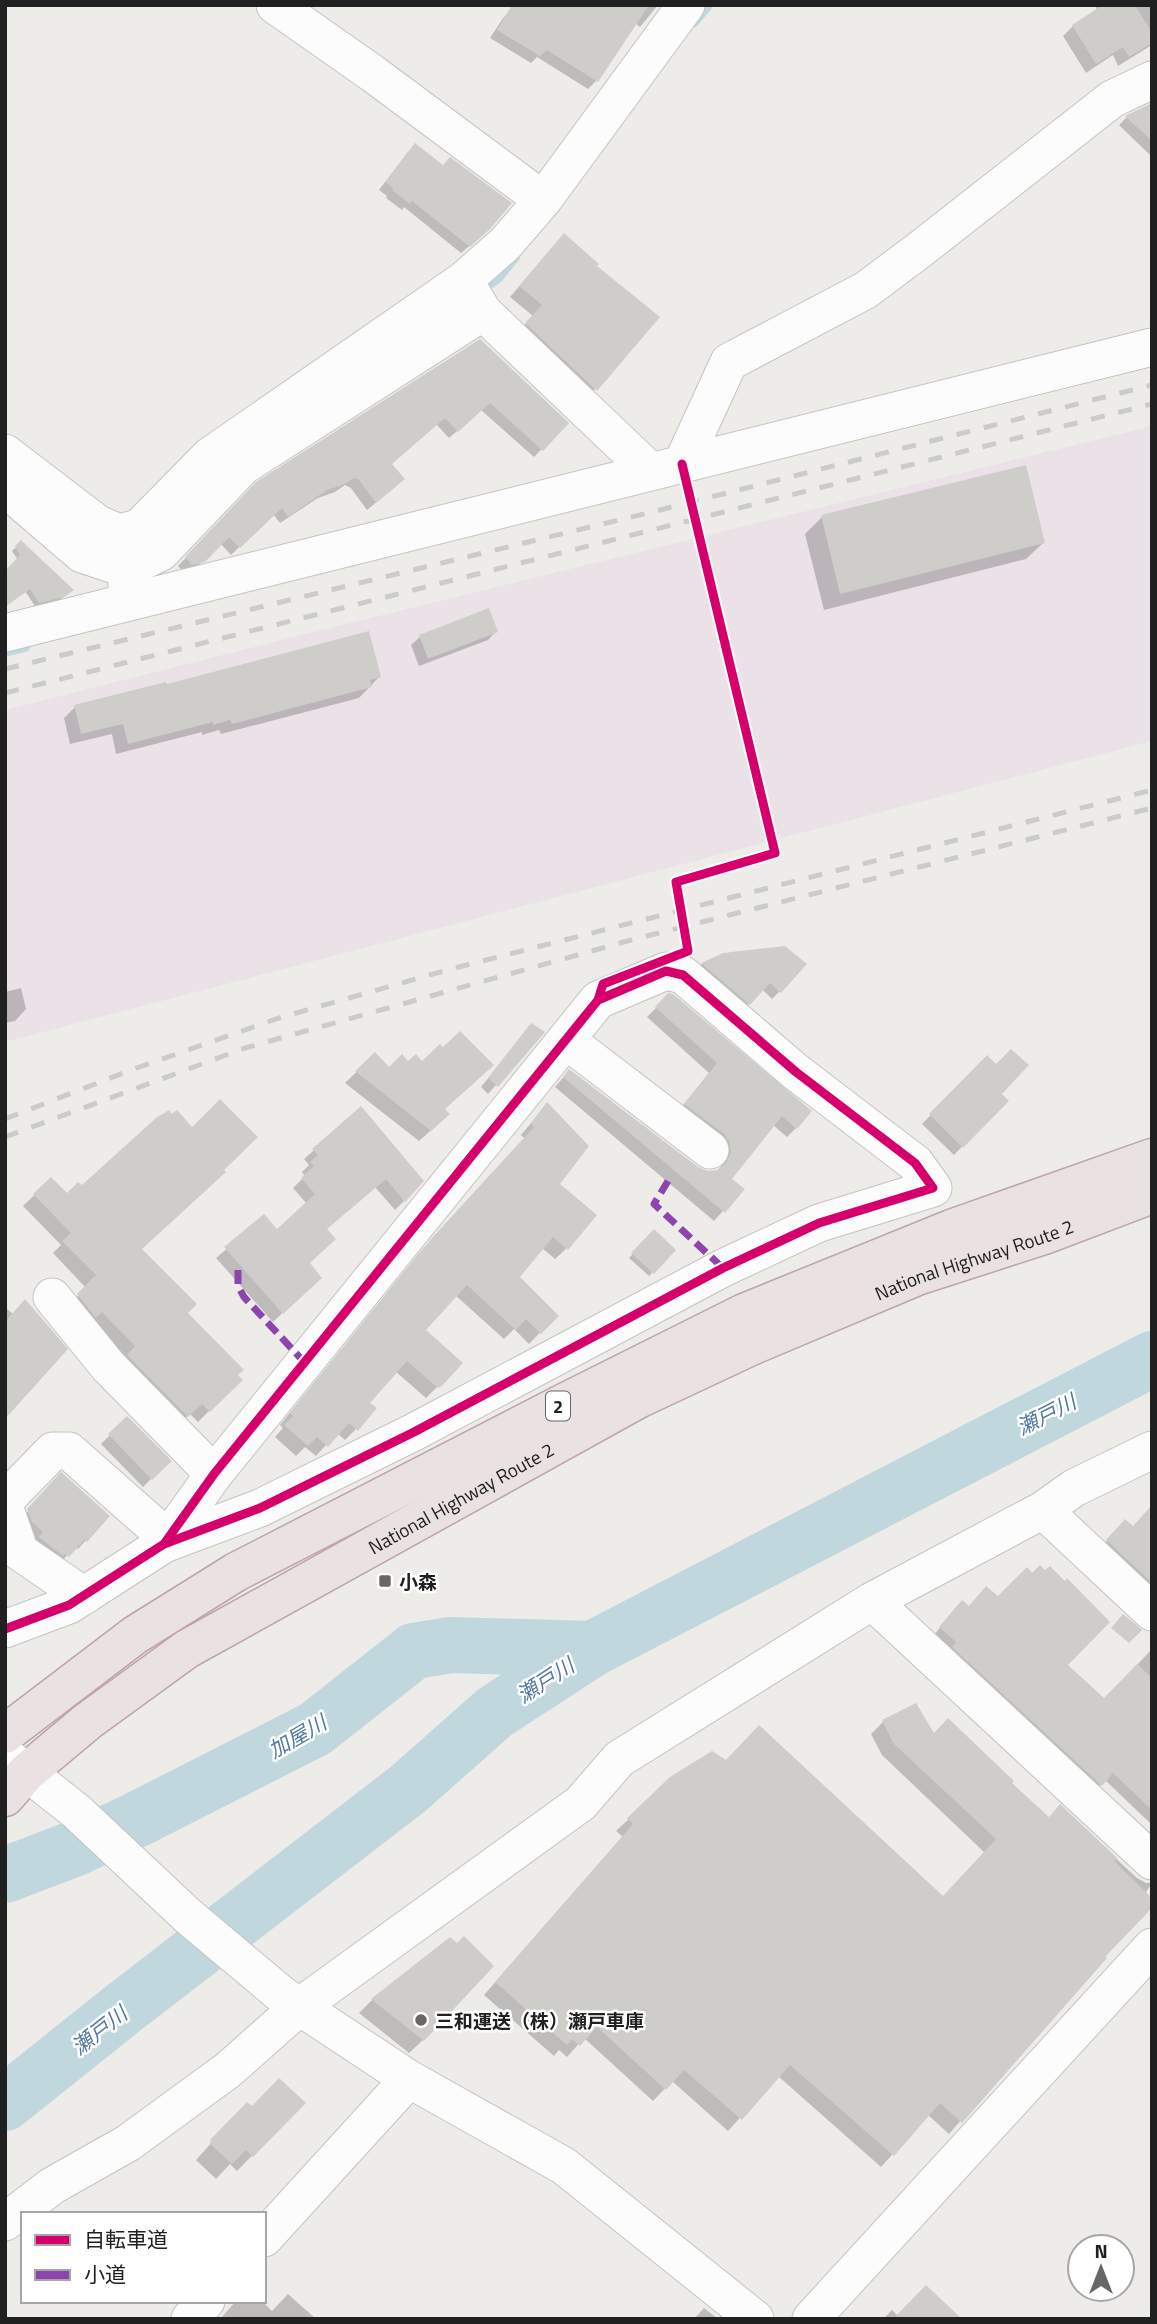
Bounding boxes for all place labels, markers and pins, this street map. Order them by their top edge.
place label: 小森 [399,1567,437,1596]
marker: 小森 [377,1573,393,1589]
place label: 三和運送（株）瀬戸車庫 [435,2006,644,2035]
marker: 三和運送（株）瀬戸車庫 [413,2012,429,2028]

